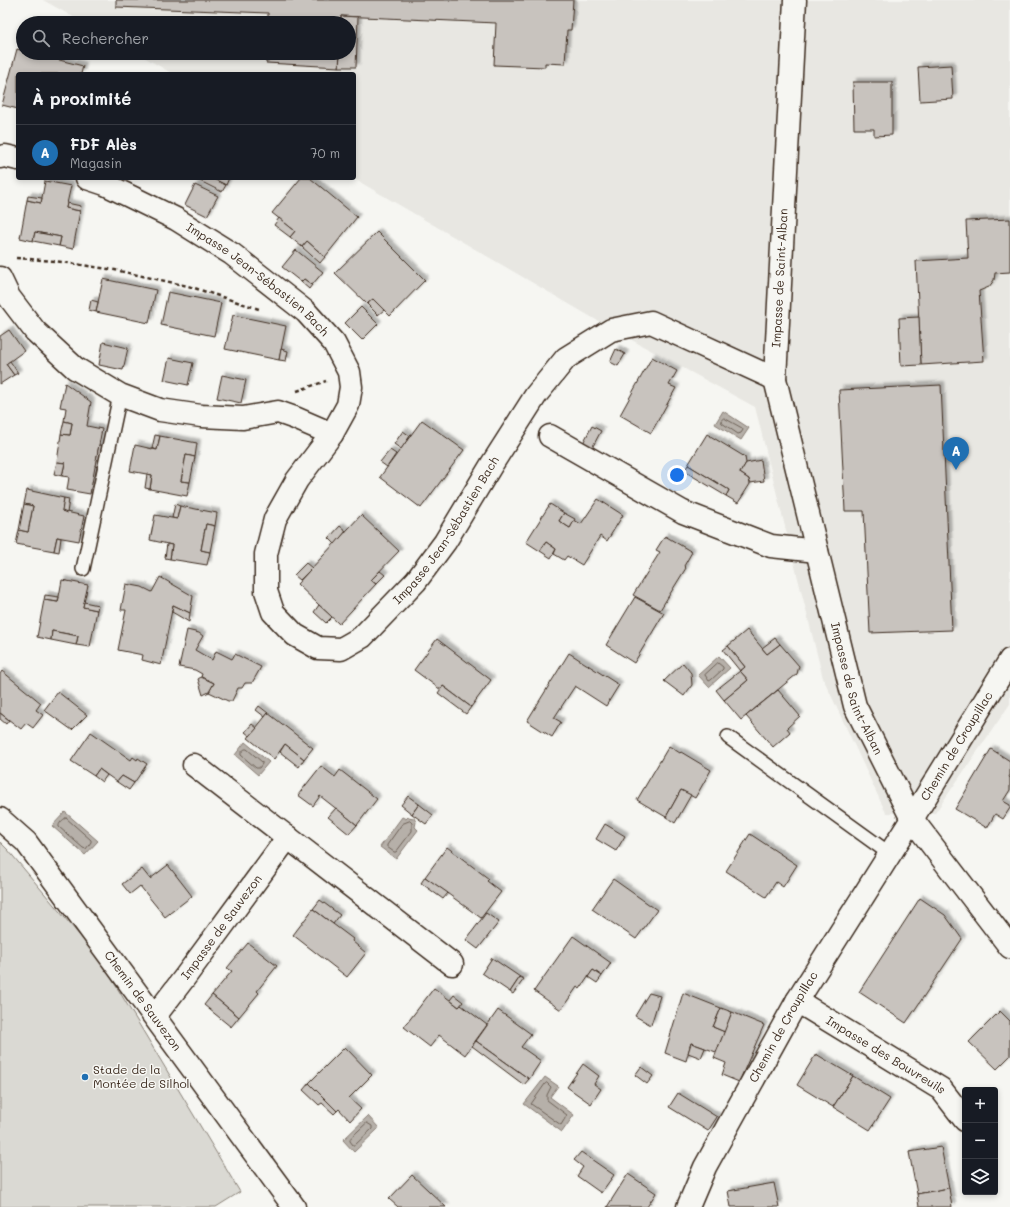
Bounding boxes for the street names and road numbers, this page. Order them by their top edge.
street label: Impasse de Saint-Alban [767,208,791,348]
street label: Impasse Jean-Sébastien Bach [184,218,333,339]
street label: Impasse Jean-Sébastien Bach [389,453,502,607]
street label: Impasse de Saint-Alban [828,620,887,757]
street label: Chemin de Croupillac [916,688,996,803]
street label: Impasse de Sauvezon [177,871,265,982]
street label: Chemin de Sauvezon [101,947,186,1054]
street label: Chemin de Croupillac [745,968,821,1085]
street label: Impasse des Bouvreuils [823,1012,951,1097]

